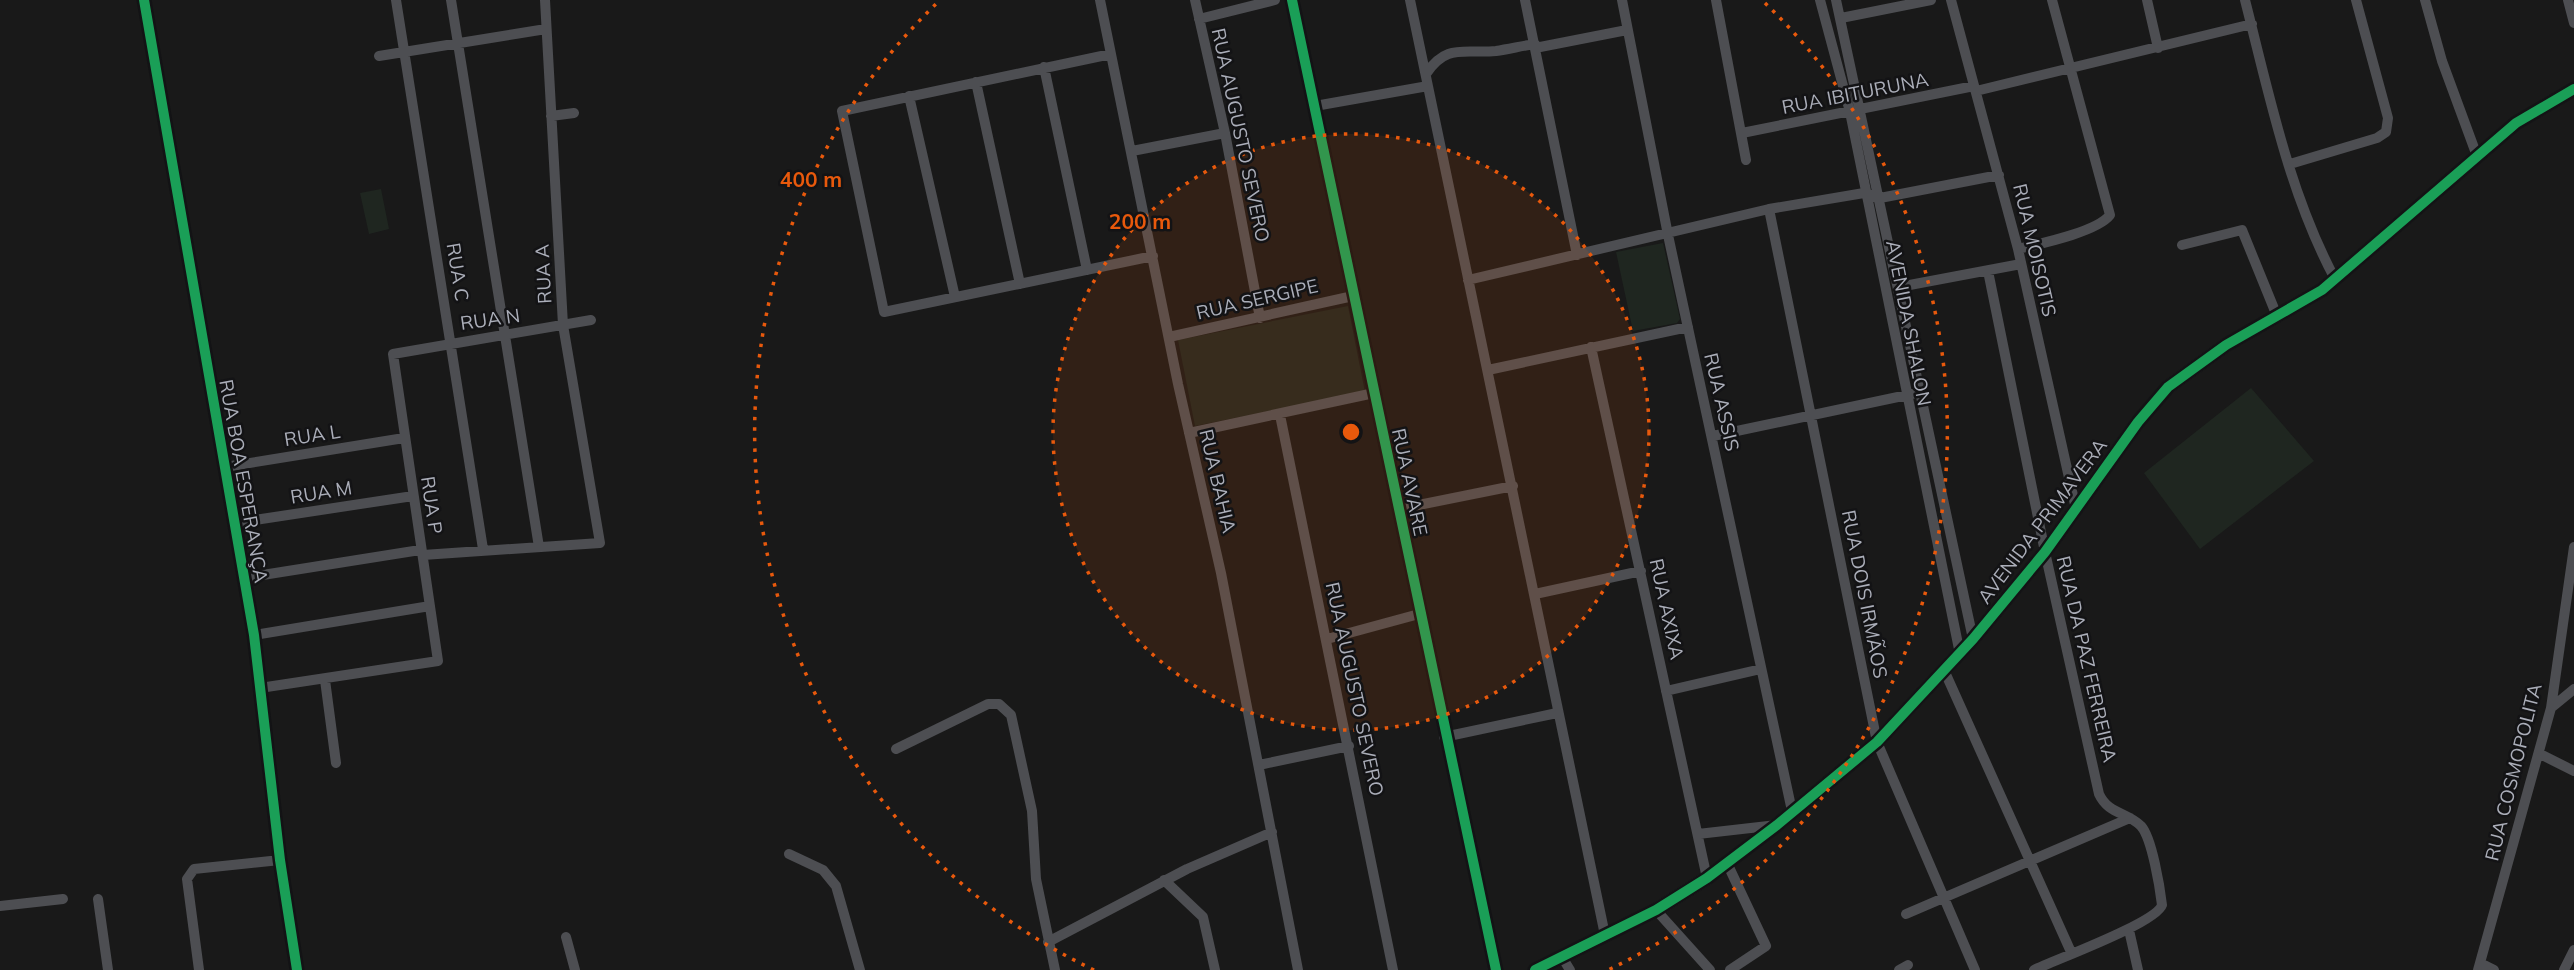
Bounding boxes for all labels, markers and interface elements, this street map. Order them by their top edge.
street label: RUA AUGUSTO SEVERO [1207,26,1275,244]
street label: RUA IBITURUNA [1780,67,1931,119]
text: 400 m [780,166,842,192]
street label: RUA MOISOTIS [2008,181,2062,319]
text: 200 m [1109,208,1171,234]
street label: AVENIDA SHALON [1881,238,1937,408]
street label: RUA C [442,241,474,303]
street label: RUA A [529,243,557,304]
street label: RUA SERGIPE [1194,273,1320,325]
street label: RUA N [459,303,521,335]
street label: RUA ASSIS [1699,351,1745,453]
street label: RUA BOA ESPERANÇA [214,377,274,585]
street label: RUA L [282,419,342,451]
centre of rings [1339,420,1363,444]
street label: RUA AVARE [1387,426,1433,538]
street label: RUA BAHIA [1194,427,1242,535]
street label: AVENIDA PRIMAVERA [1972,434,2112,608]
street label: RUA M [288,475,354,509]
street label: RUA P [416,475,448,535]
street label: RUA DOIS IRMÃOS [1837,508,1893,680]
street label: RUA DA PAZ FERREIRA [2052,554,2122,764]
street label: RUA AXIXA [1645,556,1689,662]
street label: RUA AUGUSTO SEVERO [1321,580,1389,798]
street label: RUA COSMOPOLITA [2479,681,2547,863]

